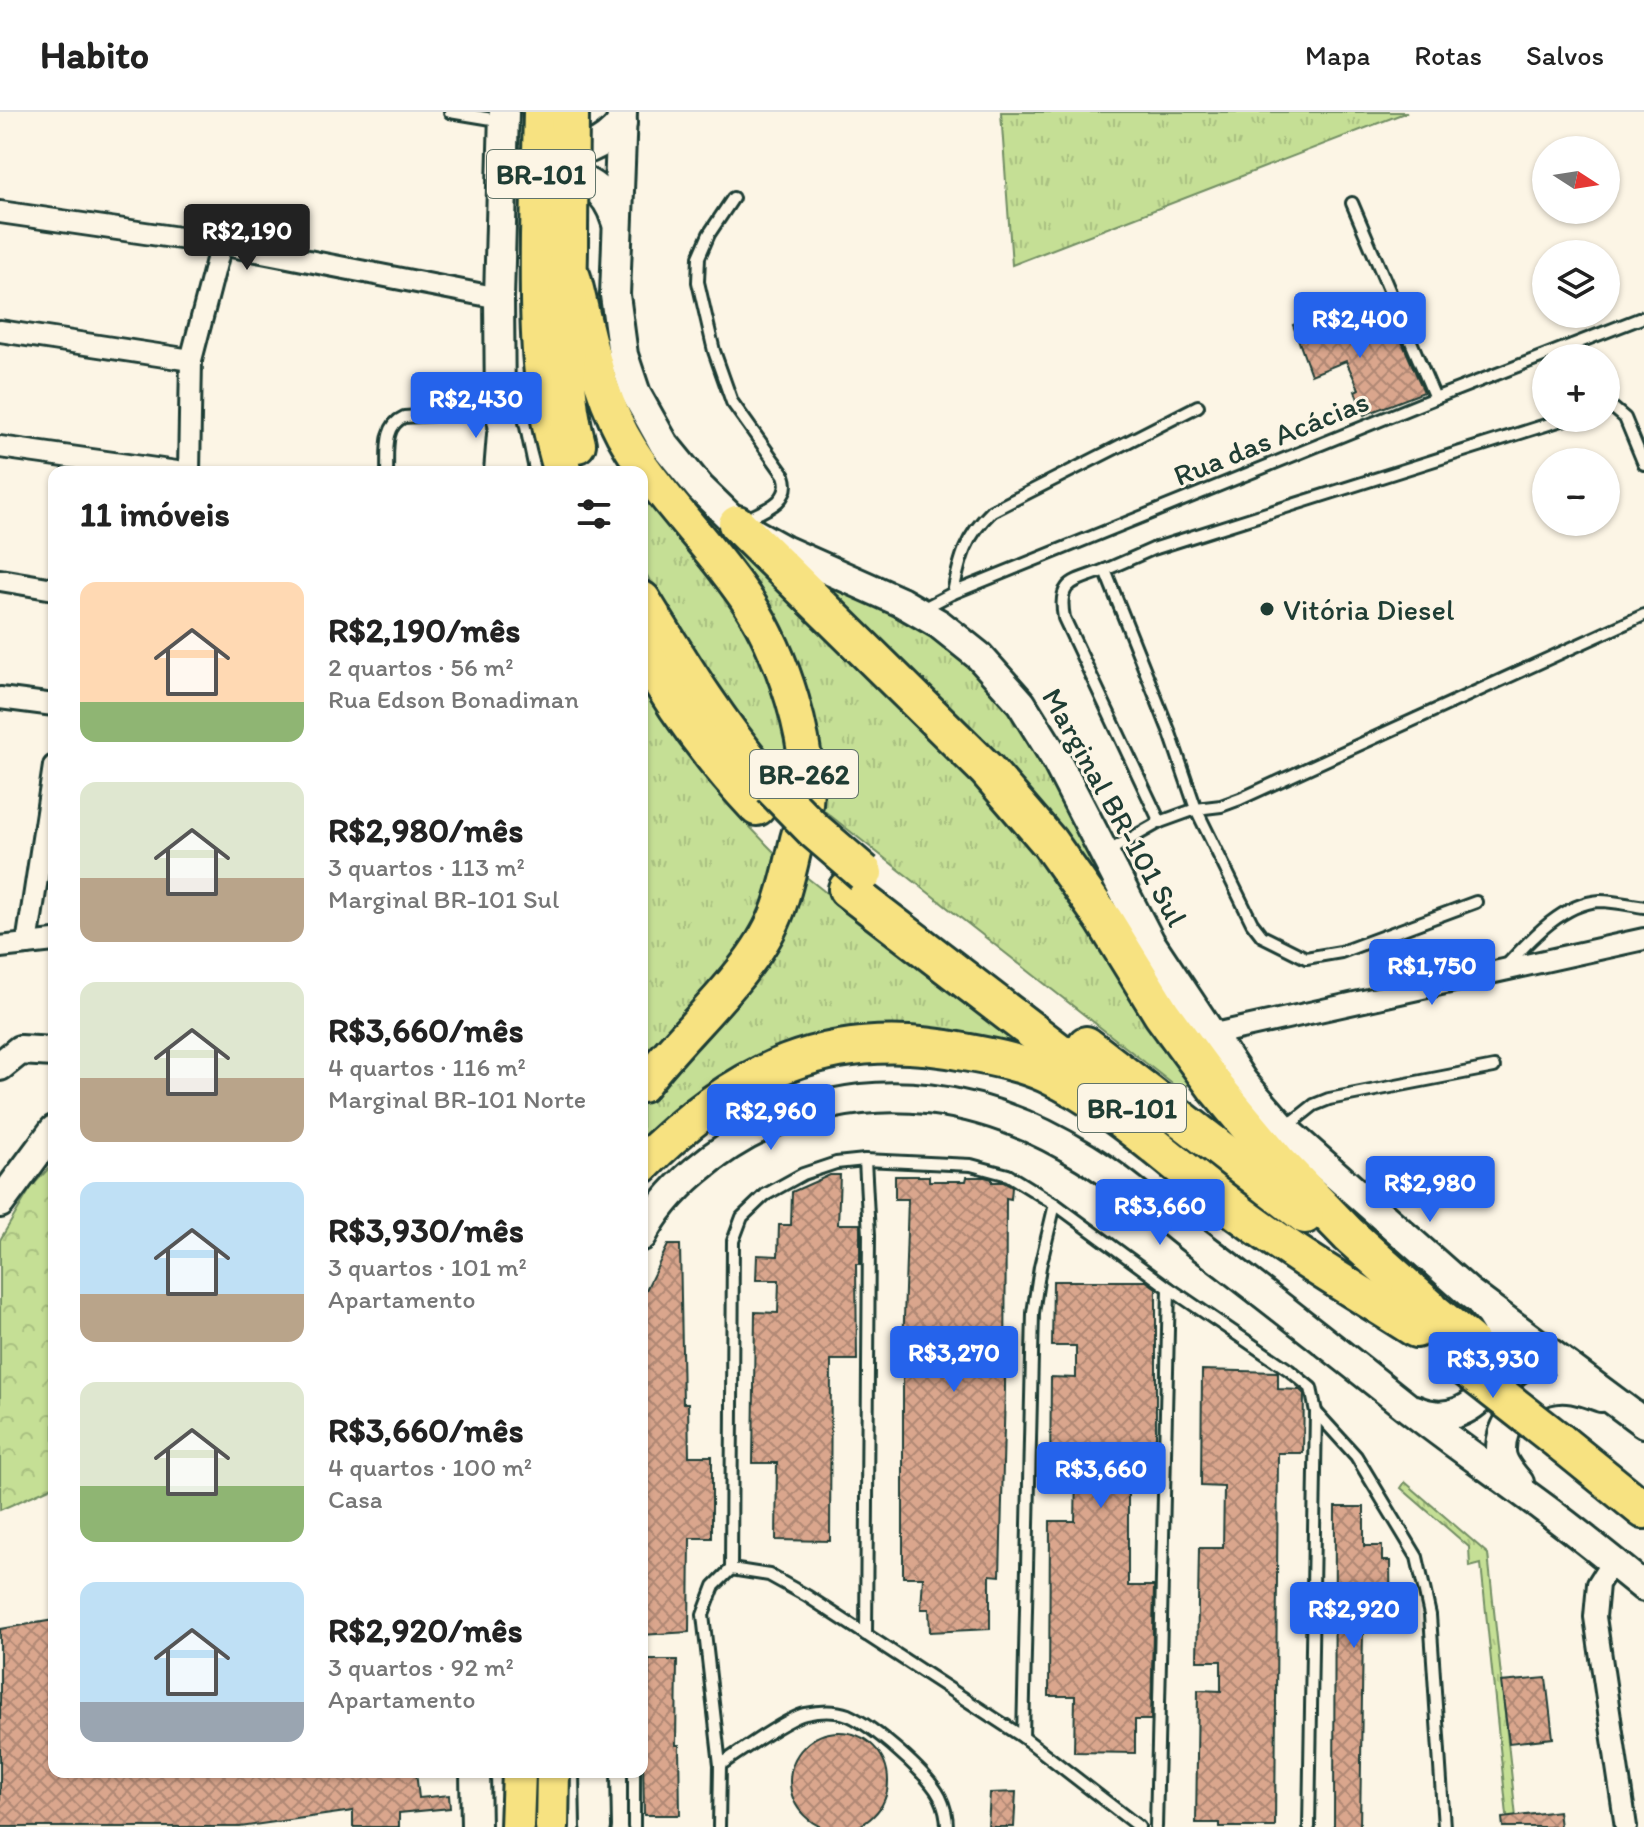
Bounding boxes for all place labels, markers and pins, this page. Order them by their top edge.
pin: R$2,190 [173,204,321,272]
pin: R$2,400 [1286,292,1434,360]
pin: R$2,430 [402,372,550,440]
place label: Vitória Diesel [1283,591,1455,628]
marker: Vitória Diesel [1258,600,1276,618]
pin: R$1,750 [1358,939,1506,1007]
pin: R$2,960 [697,1084,845,1152]
pin: R$2,980 [1356,1156,1504,1224]
pin: R$3,660 [1086,1179,1234,1247]
pin: R$3,270 [880,1326,1028,1394]
pin: R$3,930 [1419,1332,1567,1400]
pin: R$3,660 [1027,1442,1175,1510]
pin: R$2,920 [1280,1582,1428,1650]

